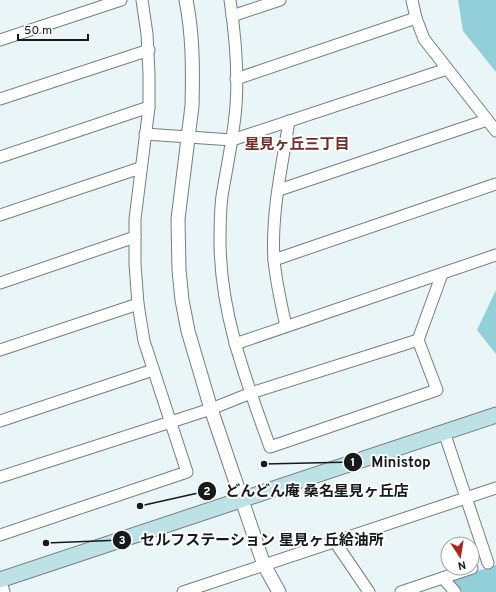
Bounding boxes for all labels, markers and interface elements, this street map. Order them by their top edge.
scale bar [18,16,88,42]
text: 50 m [24,23,52,39]
district label: 星見ヶ丘三丁目 [244,136,350,155]
callout: Ministop [343,448,438,475]
text: Ministop [371,454,431,473]
text: 1 [351,455,355,471]
callout: どんどん庵 桑名星見ヶ丘店 [197,478,417,505]
text: どんどん庵 桑名星見ヶ丘店 [225,483,409,502]
text: 2 [203,484,211,500]
callout: セルフステーション 星見ヶ丘給油所 [112,526,392,553]
text: セルフステーション 星見ヶ丘給油所 [140,531,384,551]
text: 3 [118,533,126,549]
north arrow [440,536,480,576]
text: N [457,557,467,572]

